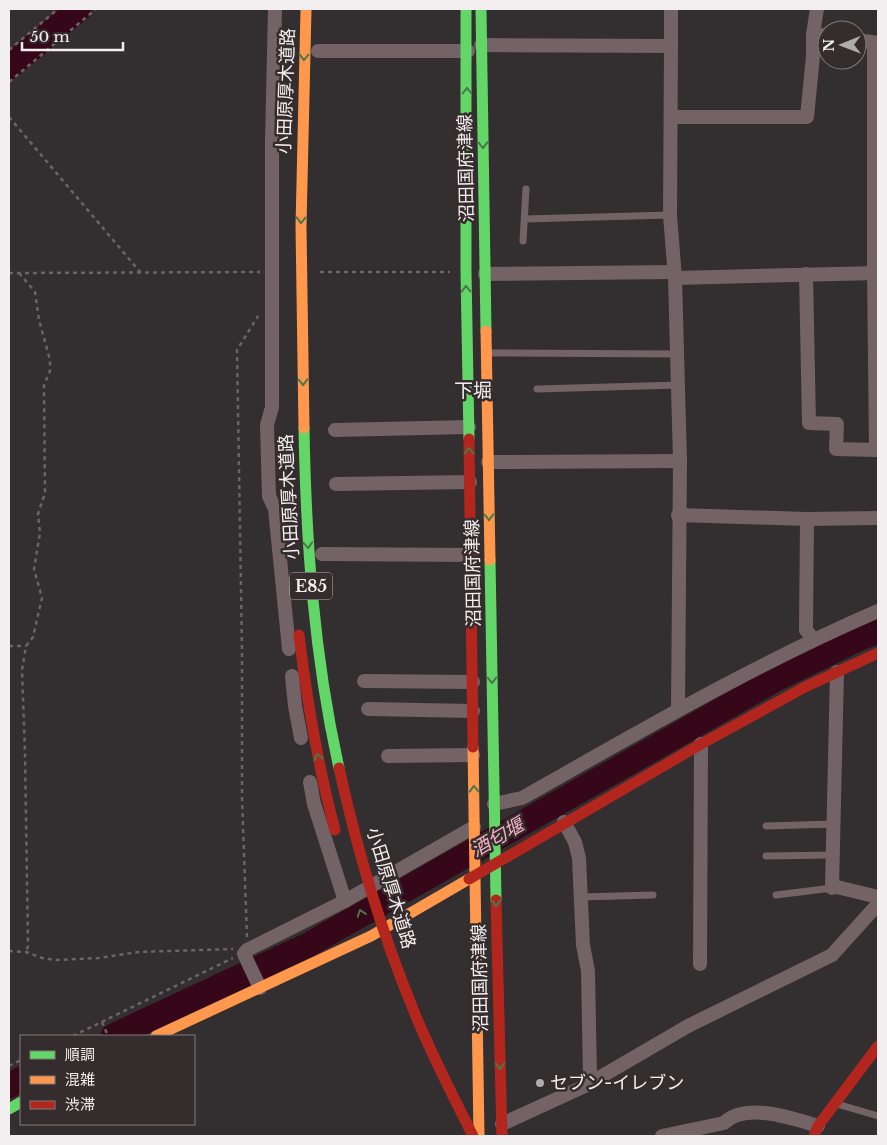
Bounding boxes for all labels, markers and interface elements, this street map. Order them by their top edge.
scale bar [22,20,124,52]
north arrow [817,20,867,70]
text: 50 m [30,27,70,46]
street label: 小田原厚木道路 [273,28,299,154]
text: N [820,38,838,52]
one-way arrow [299,54,309,62]
one-way arrow [462,87,472,94]
street label: 沼田国府津線 [454,114,478,222]
one-way arrow [478,142,488,149]
one-way arrow [296,216,306,224]
one-way arrow [461,284,472,292]
one-way arrow [297,379,308,387]
district label: 下堀 [454,379,492,402]
street label: 小田原厚木道路 [275,434,303,560]
one-way arrow [464,447,475,455]
one-way arrow [484,514,494,522]
street label: 沼田国府津線 [461,519,485,627]
one-way arrow [303,541,314,549]
road number: E85 [290,572,332,600]
one-way arrow [487,676,497,684]
one-way arrow [313,752,324,761]
one-way arrow [469,784,479,792]
water label: 酒匂堰 [467,812,530,862]
street label: 小田原厚木道路 [362,825,420,951]
one-way arrow [491,900,501,908]
one-way arrow [357,910,367,918]
street label: 沼田国府津線 [468,924,492,1032]
legend [20,1035,195,1125]
text: 順調 [65,1045,95,1064]
one-way arrow [495,1062,505,1070]
text: 混雑 [65,1070,95,1089]
place label: セブン-イレブン [550,1072,684,1094]
marker: セブン-イレブン [534,1077,546,1089]
text: 渋滞 [65,1095,95,1114]

